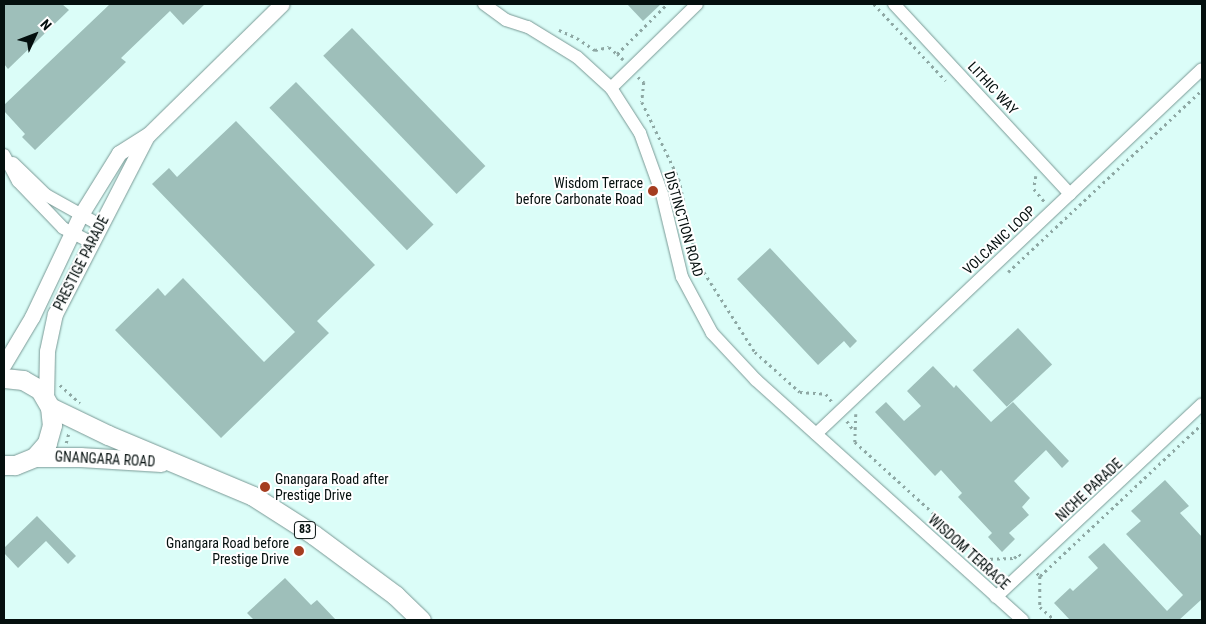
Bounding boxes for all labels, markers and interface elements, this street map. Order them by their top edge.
north arrow [10,10,60,60]
text: N [37,16,55,33]
street label: LITHIC WAY [964,58,1022,118]
street label: DISTINCTION ROAD [661,169,707,279]
place label: Wisdom Terrace before Carbonate Road [516,175,643,208]
marker: Wisdom Terrace before Carbonate Road [647,185,659,197]
street label: VOLCANIC LOOP [959,202,1039,278]
street label: PRESTIGE PARADE [50,213,112,313]
street label: GNANGARA ROAD [54,448,156,470]
street label: NICHE PARADE [1052,455,1126,525]
place label: Gnangara Road after Prestige Drive [275,471,388,504]
marker: Gnangara Road after Prestige Drive [259,481,271,493]
street label: WISDOM TERRACE [925,511,1013,593]
road number: 83 [294,520,316,540]
place label: Gnangara Road before Prestige Drive [166,535,289,568]
marker: Gnangara Road before Prestige Drive [293,545,305,557]

